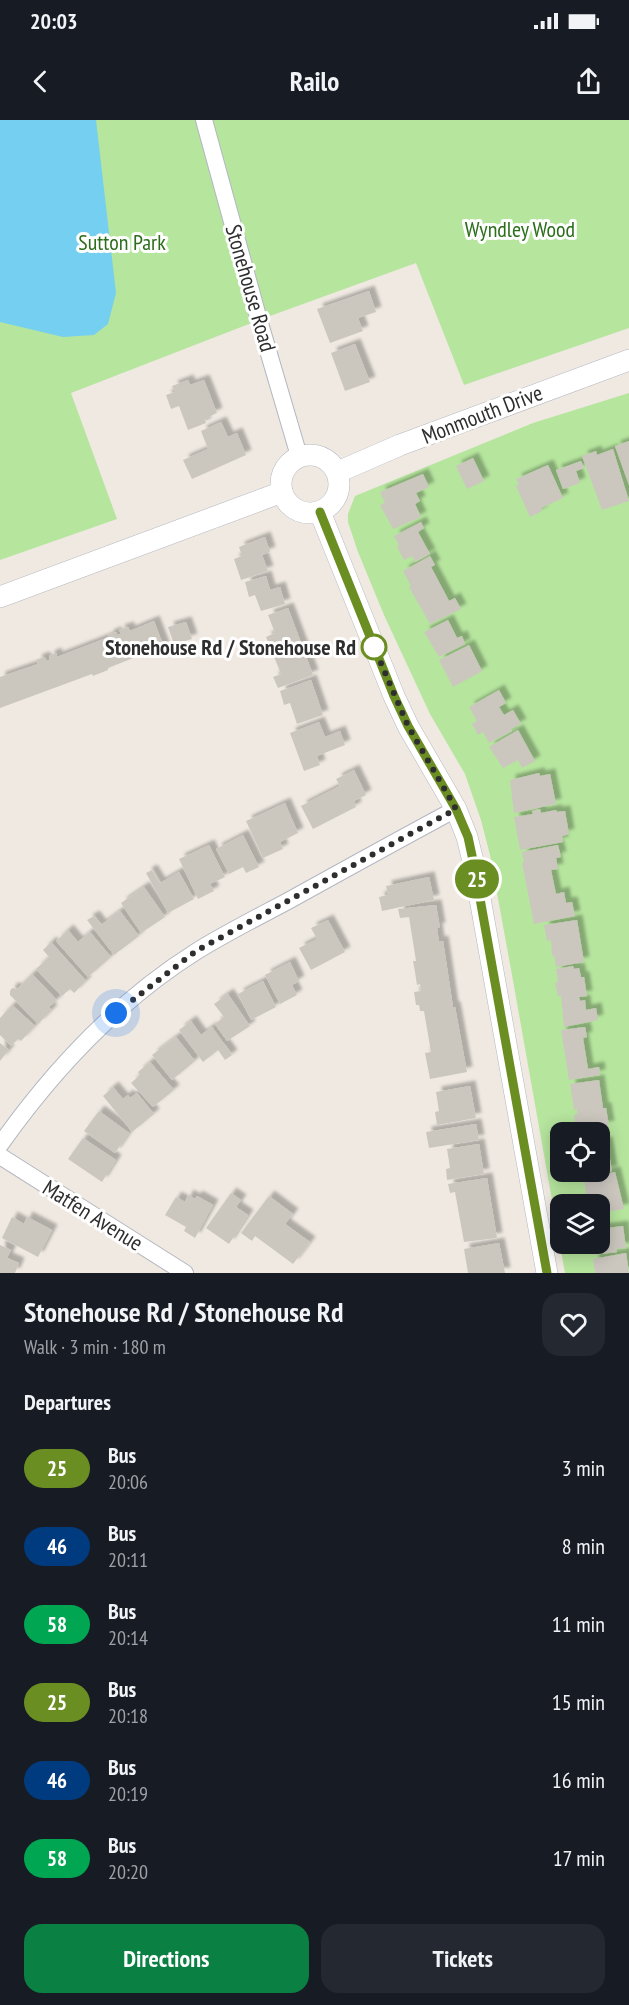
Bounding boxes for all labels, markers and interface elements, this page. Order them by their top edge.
text: 20:03 [30,7,78,35]
text: Railo [290,64,339,98]
icon: back [24,65,57,98]
icon: share [572,65,605,98]
park label: Wyndley Wood [465,215,575,243]
street label: Stonehouse Road [219,221,283,355]
park label: Sutton Park [78,228,166,256]
street label: Monmouth Drive [418,378,546,450]
place label: Stonehouse Rd / Stonehouse Rd [105,633,356,661]
marker: Stonehouse Rd / Stonehouse Rd [361,634,387,660]
line badge: 25 [450,860,504,898]
text: 25 [467,866,487,893]
your location [101,998,131,1028]
map controls [550,1122,610,1254]
button: locate [550,1122,610,1182]
street label: Matfen Avenue [38,1173,148,1257]
button: layers [550,1194,610,1254]
text: Stonehouse Rd / Stonehouse Rd [24,1293,343,1330]
button: heart [542,1293,605,1356]
text: Walk · 3 min · 180 m [24,1334,166,1360]
text: Departures [24,1388,111,1416]
text: Bus [108,1441,136,1469]
text: 3 min [562,1454,605,1482]
text: 25 [47,1455,67,1482]
text: 20:06 [108,1469,148,1495]
text: Bus [108,1519,136,1547]
text: 8 min [562,1532,605,1560]
text: 46 [47,1533,67,1560]
text: 20:11 [108,1547,148,1573]
text: Bus [108,1597,136,1625]
text: 11 min [552,1610,605,1638]
text: 58 [47,1611,67,1638]
text: 20:14 [108,1625,148,1651]
text: Bus [108,1675,136,1703]
text: 15 min [552,1688,605,1716]
text: 25 [47,1689,67,1716]
text: 20:18 [108,1703,148,1729]
text: Bus [108,1753,136,1781]
text: 16 min [552,1766,605,1794]
text: 46 [47,1767,67,1794]
text: 20:19 [108,1781,148,1807]
text: Bus [108,1831,136,1859]
text: 17 min [553,1844,605,1872]
text: 58 [47,1845,67,1872]
text: 20:20 [108,1859,148,1885]
button: Directions [24,1924,309,1993]
button: Tickets [321,1924,605,1993]

